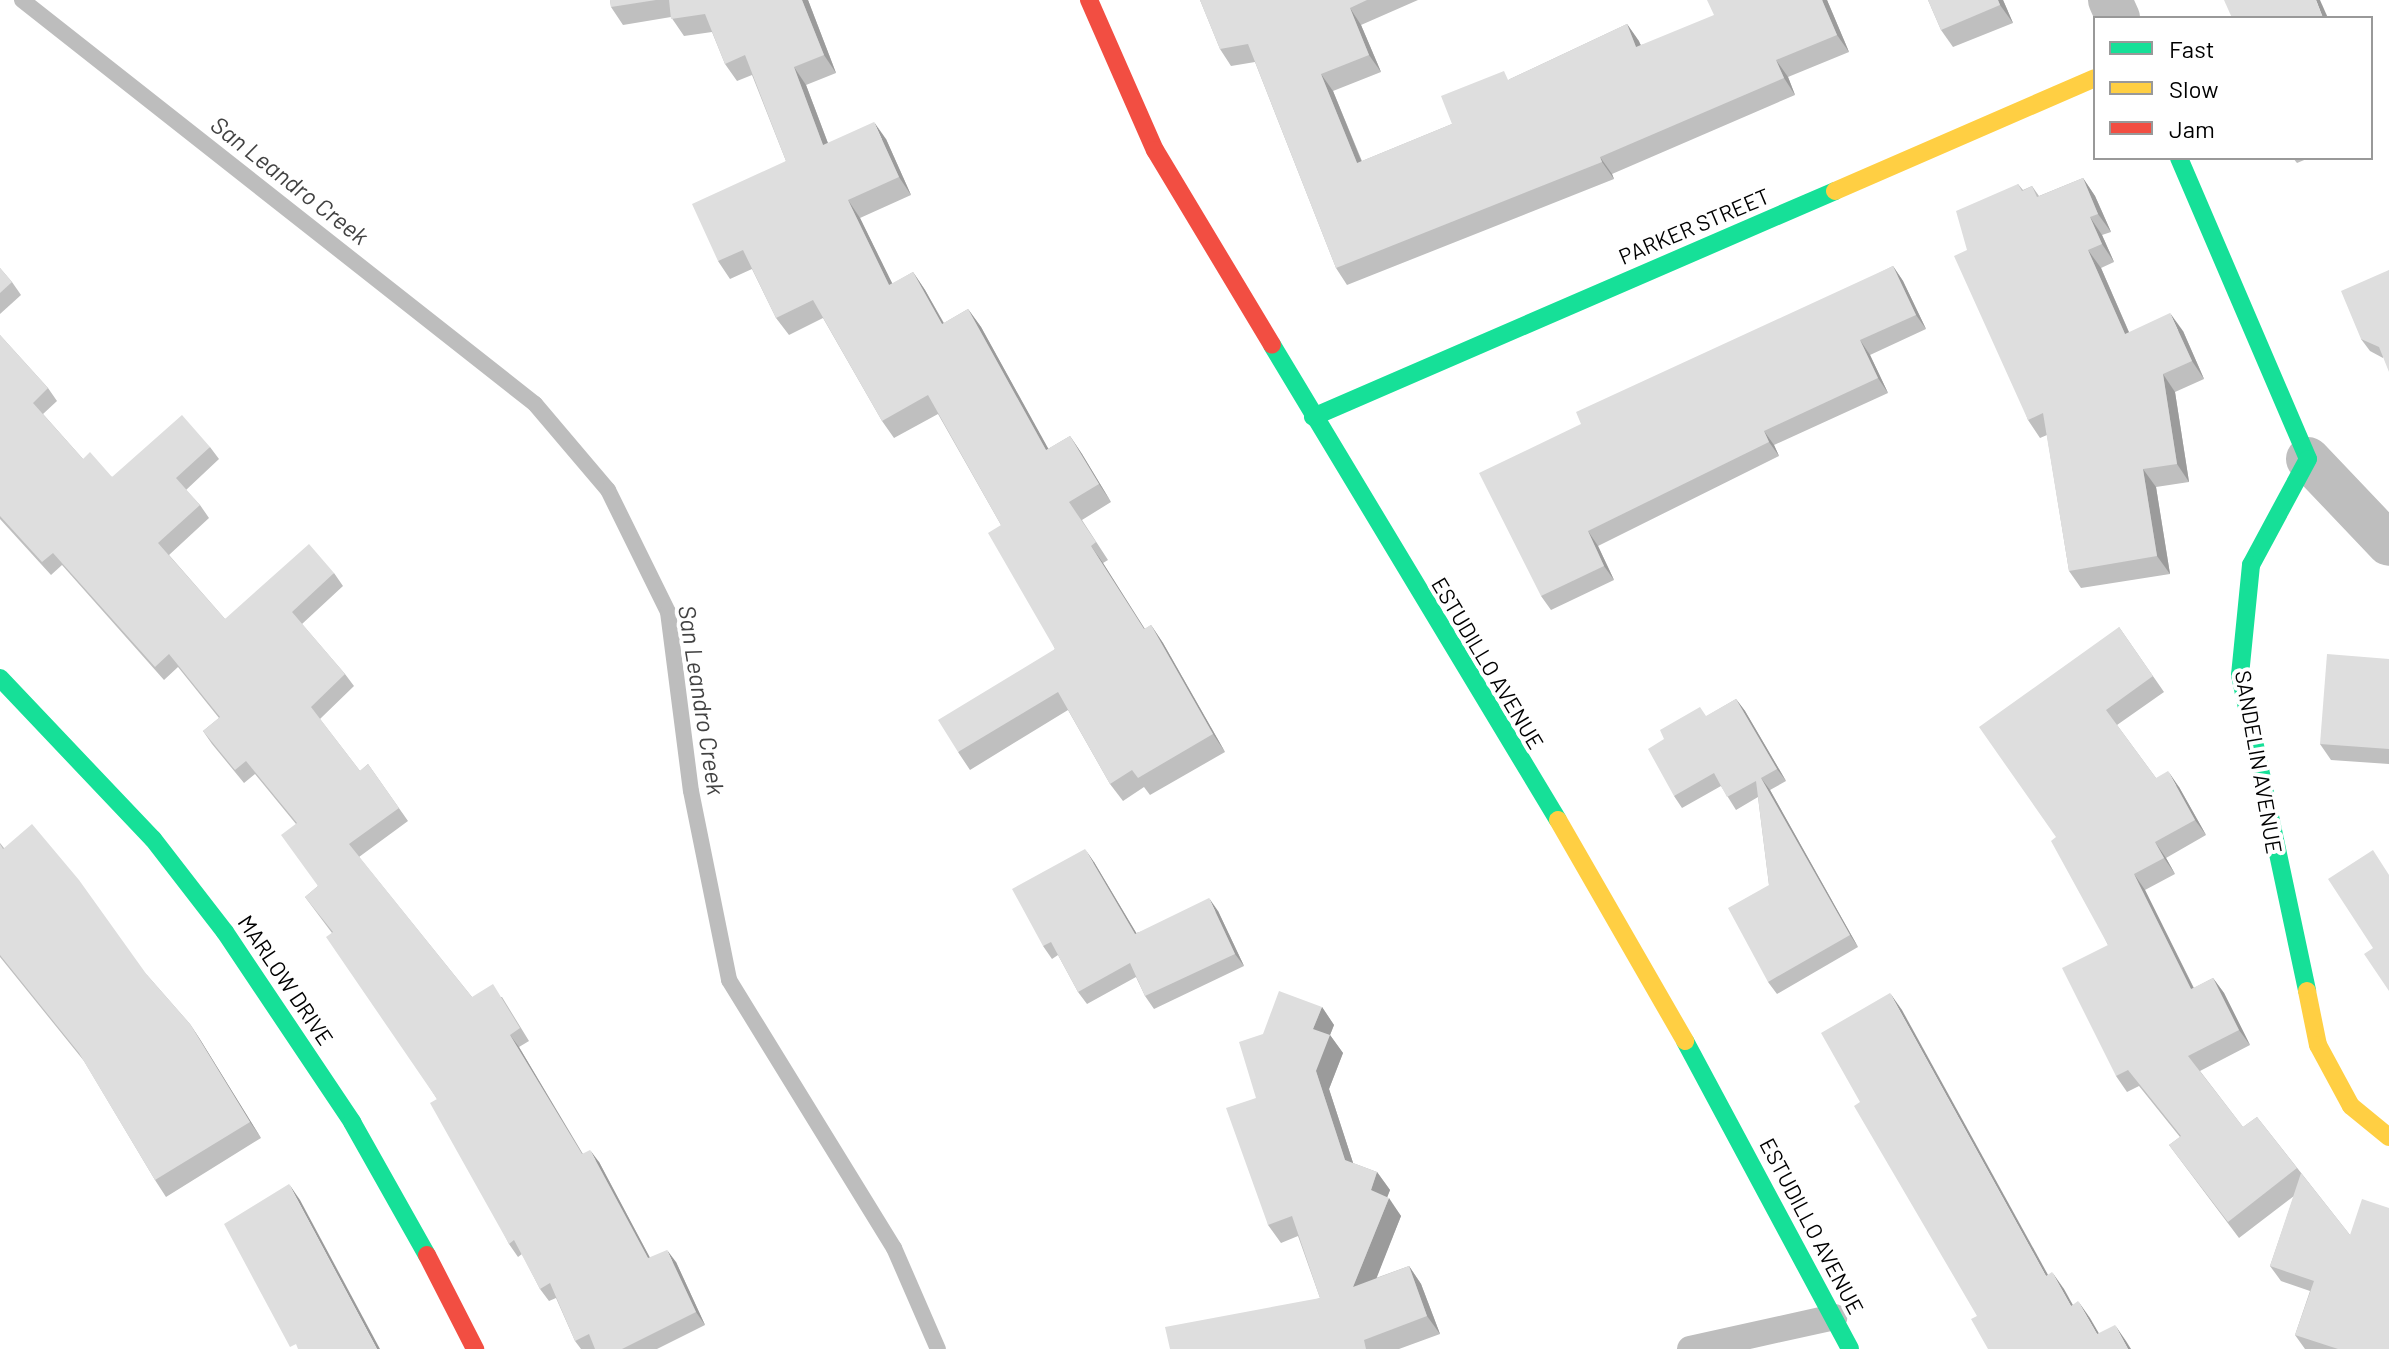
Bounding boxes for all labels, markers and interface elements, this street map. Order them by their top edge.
legend [2093,16,2373,160]
text: Fast [2169,34,2214,63]
text: Slow [2169,74,2218,103]
water label: San Leandro Creek [206,110,374,250]
text: Jam [2169,114,2215,143]
street label: PARKER STREET [1615,182,1773,270]
street label: ESTUDILLO AVENUE [1426,572,1550,754]
water label: San Leandro Creek [673,603,731,797]
street label: SANDELIN AVENUE [2230,668,2288,856]
street label: MARLOW DRIVE [233,910,339,1050]
street label: ESTUDILLO AVENUE [1754,1134,1870,1318]

